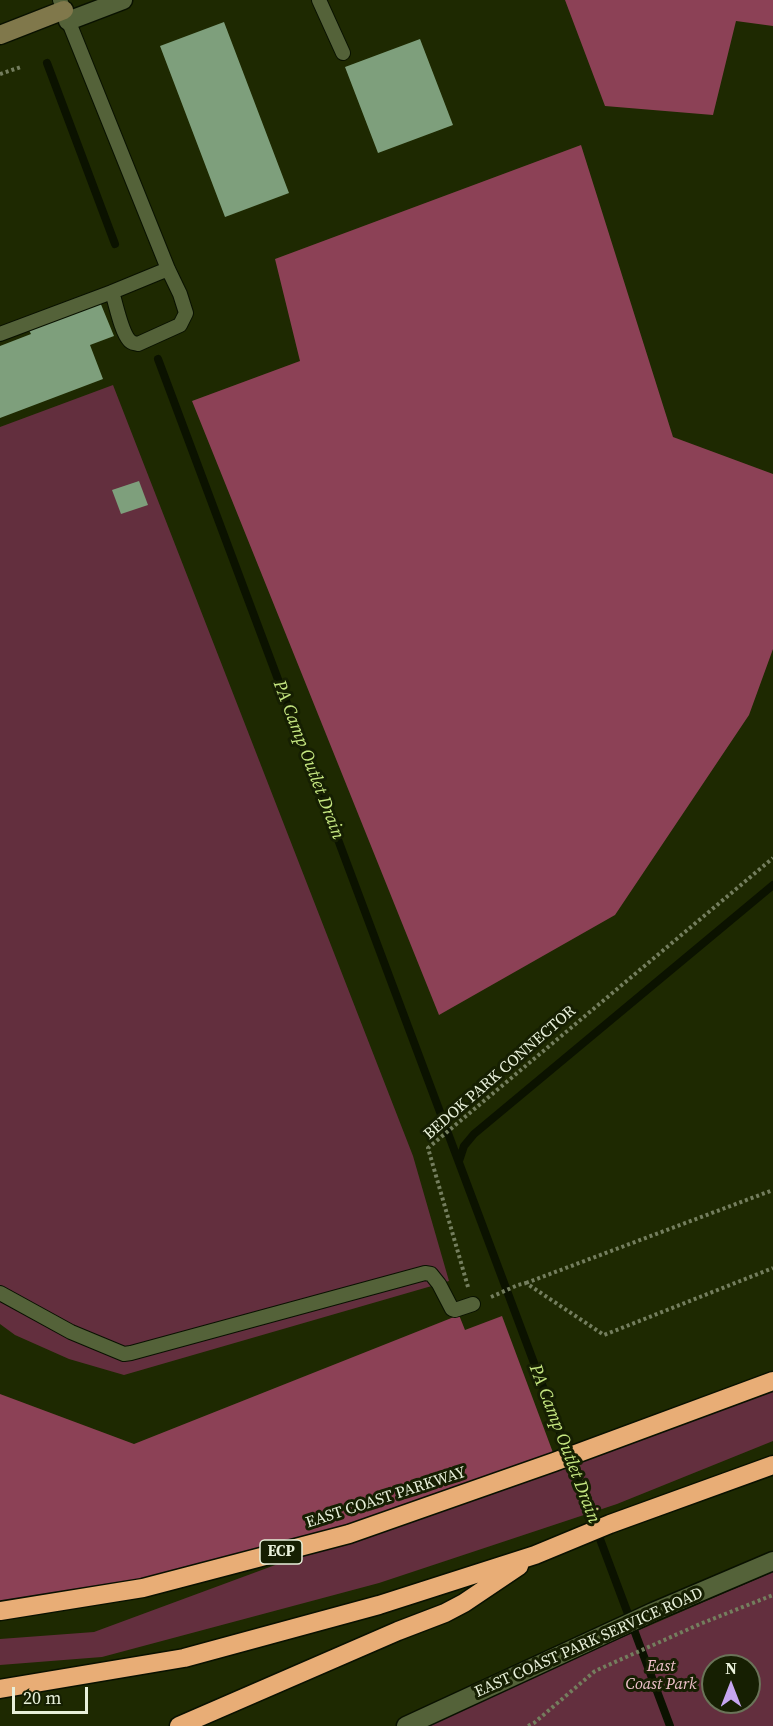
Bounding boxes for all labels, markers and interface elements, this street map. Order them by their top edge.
water label: PA Camp Outlet Drain [268,678,348,842]
street label: BEDOK PARK CONNECTOR [420,1002,580,1144]
water label: PA Camp Outlet Drain [524,1362,604,1526]
street label: EAST COAST PARKWAY [303,1463,469,1533]
road number: ECP [260,1540,302,1564]
street label: EAST COAST PARK SERVICE ROAD [472,1584,706,1702]
north arrow [701,1654,761,1714]
park label: East Coast Park [625,1657,697,1695]
text: N [725,1657,737,1679]
scale bar [15,1675,92,1713]
text: 20 m [23,1685,61,1710]

